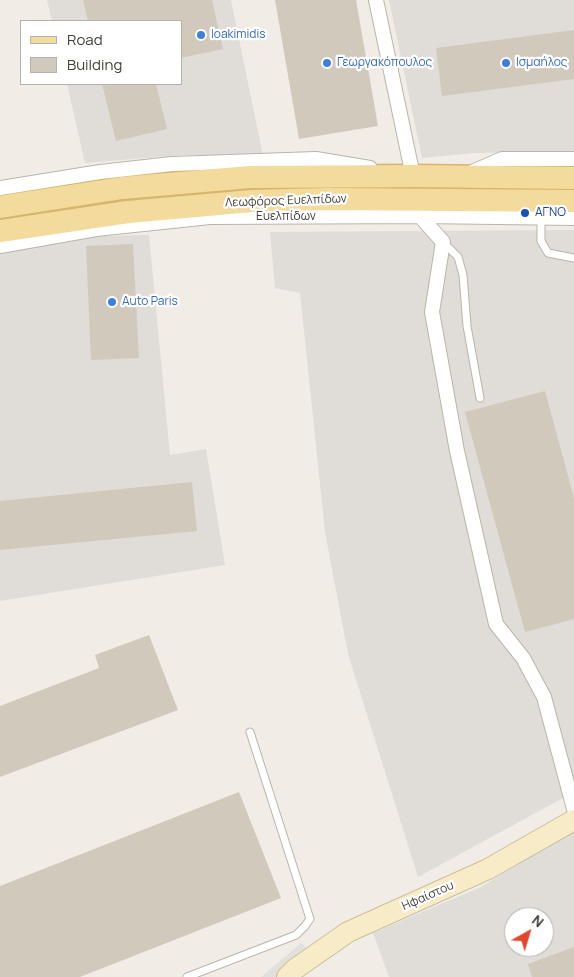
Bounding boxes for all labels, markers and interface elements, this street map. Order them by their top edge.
legend [20,20,182,85]
place label: Ioakimidis [211,28,266,42]
text: Road [67,29,103,50]
marker: Ioakimidis [195,29,207,41]
text: Building [67,54,122,75]
place label: Γεωργακόπουλος [337,56,432,70]
place label: Ισμαήλος [516,56,567,70]
marker: Γεωργακόπουλος [321,57,333,69]
marker: Ισμαήλος [500,57,512,69]
street label: Λεωφόρος Ευελπίδων [225,192,347,210]
place label: ΑΓΝΟ [535,206,566,220]
marker: ΑΓΝΟ [519,207,531,219]
street label: Ευελπίδων [256,210,316,224]
place label: Auto Paris [122,295,178,309]
marker: Auto Paris [106,296,118,308]
street label: Ηφαίστου [400,878,456,914]
north arrow [504,907,554,957]
text: N [528,910,548,931]

